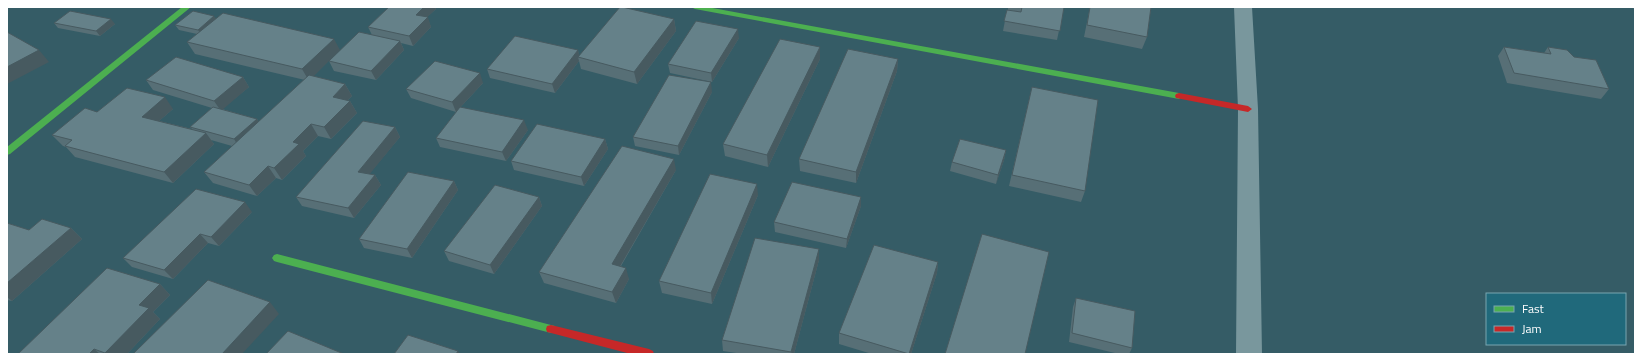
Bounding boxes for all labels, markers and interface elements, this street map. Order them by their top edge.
legend [1486,293,1626,345]
text: Fast [1522,299,1545,318]
text: Jam [1522,319,1542,338]

